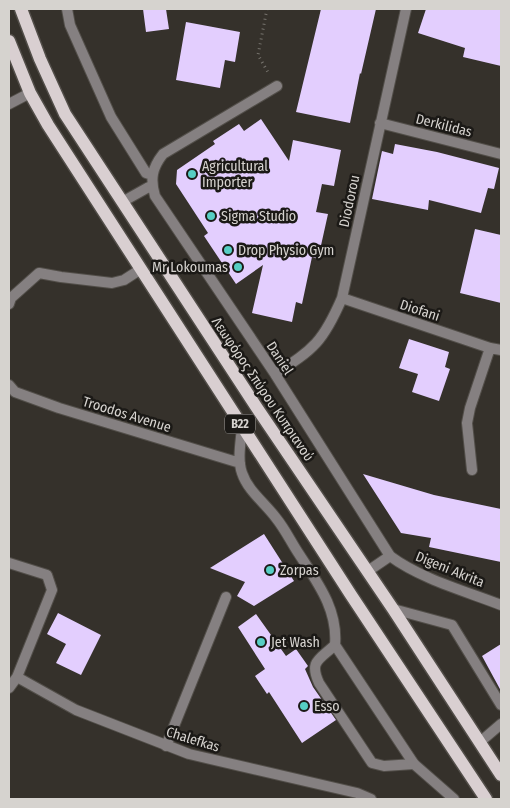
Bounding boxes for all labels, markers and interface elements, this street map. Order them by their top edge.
street label: Derkilidas [414,110,474,141]
place label: Agricultural Importer [202,158,268,191]
marker: Agricultural Importer [186,168,198,180]
street label: Diodorou [336,173,363,229]
place label: Sigma Studio [221,208,296,225]
marker: Sigma Studio [205,210,217,222]
place label: Drop Physio Gym [238,242,334,259]
marker: Drop Physio Gym [222,244,234,256]
place label: Mr Lokoumas [152,259,228,276]
marker: Mr Lokoumas [232,261,244,273]
street label: Diofani [398,296,442,325]
street label: Λεωφόρος Σπύρου Κυπριανού [208,314,317,465]
street label: Daniel [263,338,297,378]
street label: Troodos Avenue [81,393,173,436]
road number: B22 [225,414,255,434]
street label: Digeni Akrita [413,548,487,591]
place label: Zorpas [280,562,319,579]
marker: Zorpas [264,564,276,576]
place label: Jet Wash [271,634,320,651]
marker: Jet Wash [255,636,267,648]
place label: Esso [314,698,340,715]
marker: Esso [298,700,310,712]
street label: Chalefkas [164,723,222,756]

